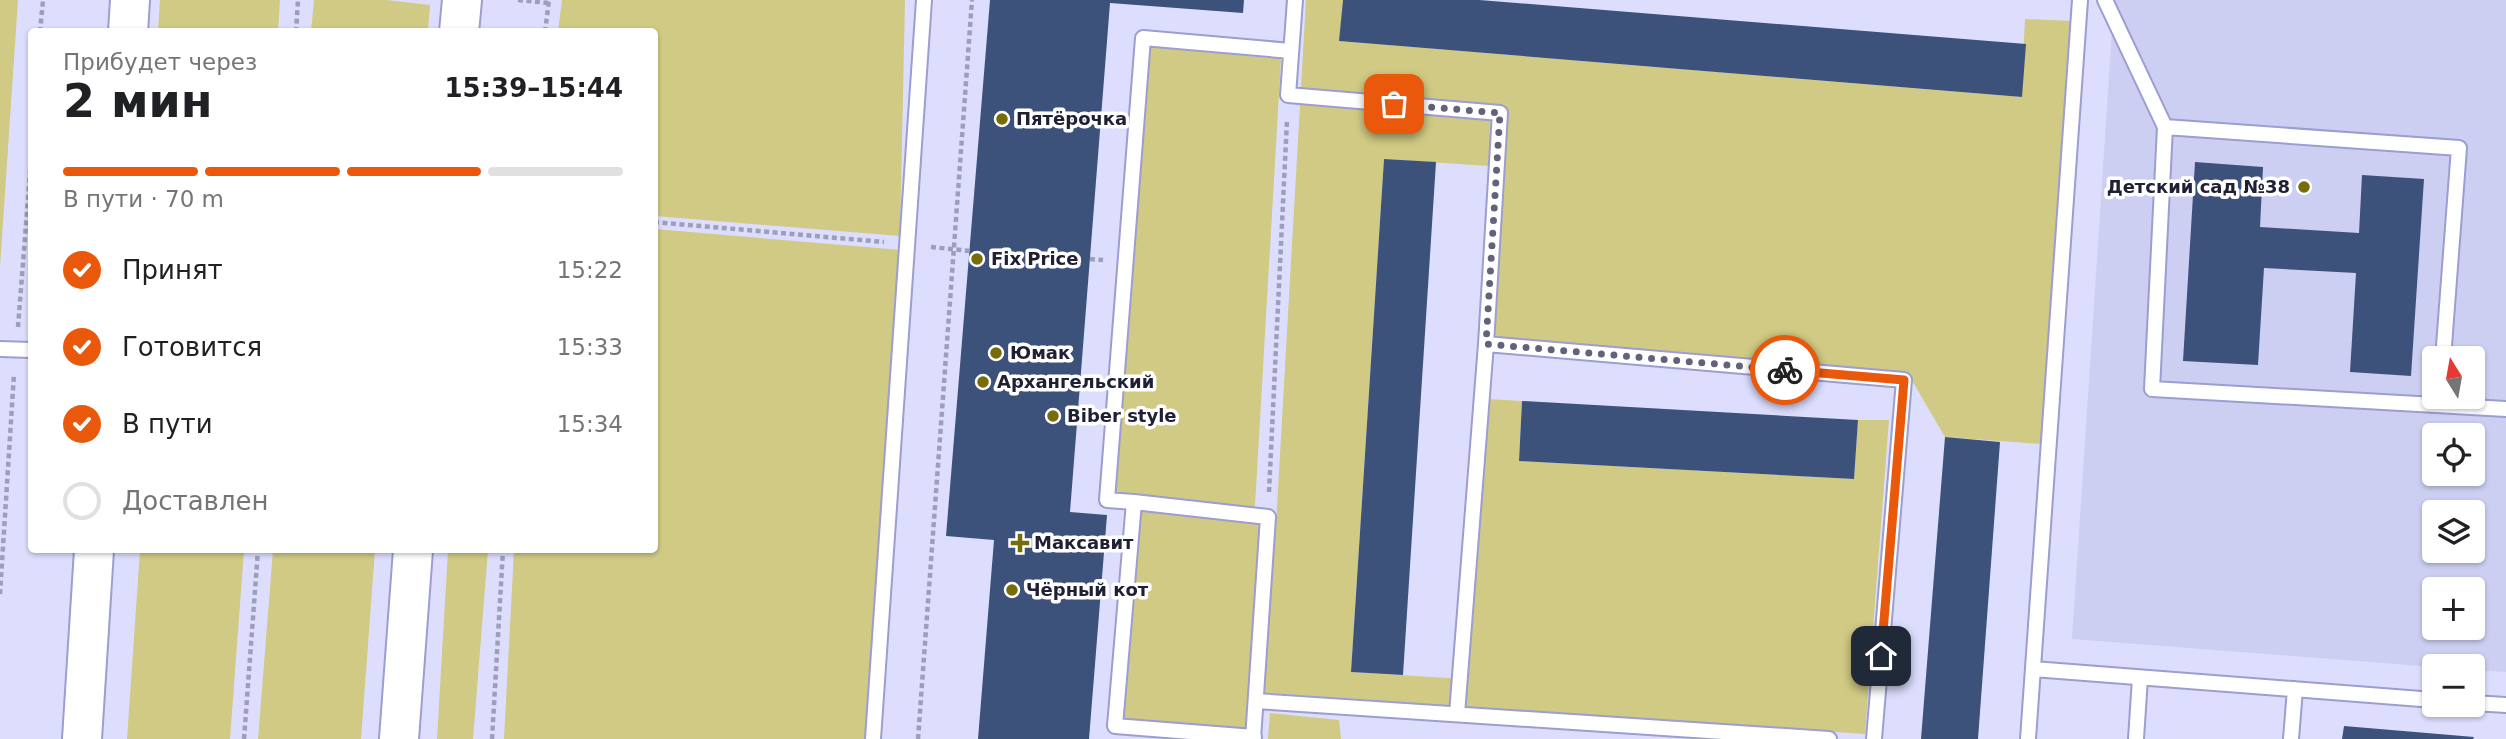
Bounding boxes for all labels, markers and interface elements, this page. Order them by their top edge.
text: Прибудет через [63,49,257,75]
text: 15:39–15:44 [444,73,623,103]
text: 2 мин [63,74,213,128]
pin [1364,74,1424,134]
icon: bag [1375,85,1413,123]
place label: Пятёрочка [1016,108,1127,129]
marker: Пятёрочка [994,111,1010,127]
place label: Детский сад №38 [2107,176,2290,197]
marker: Детский сад №38 [2296,179,2312,195]
text: В пути · 70 m [63,186,224,212]
place label: Fix Price [991,248,1078,269]
icon: check [63,251,101,289]
marker: Fix Price [969,251,985,267]
text: Принят [122,255,223,285]
text: 15:22 [557,257,623,283]
icon: check [63,328,101,366]
text: Готовится [122,332,262,362]
text: 15:33 [557,334,623,360]
courier [1750,335,1820,405]
place label: Юмак [1010,342,1070,363]
marker: Юмак [988,345,1004,361]
north arrow [2422,346,2485,410]
map controls [2422,346,2485,717]
icon: bike [1766,351,1804,389]
place label: Архангельский [997,371,1154,392]
marker: Архангельский [975,374,991,390]
icon: check [63,405,101,443]
place label: Biber style [1067,405,1177,426]
marker: Biber style [1045,408,1061,424]
text: В пути [122,409,213,439]
text: 15:34 [557,411,623,437]
button: locate [2422,423,2485,486]
text: Доставлен [122,486,269,516]
button: layers [2422,500,2485,563]
place label: Максавит [1034,532,1134,553]
marker: Максавит [1012,535,1028,551]
button: + [2422,577,2485,640]
place label: Чёрный кот [1026,579,1149,600]
marker: Чёрный кот [1004,582,1020,598]
pin [1851,626,1911,686]
icon: home [1862,637,1900,675]
button: − [2422,654,2485,717]

